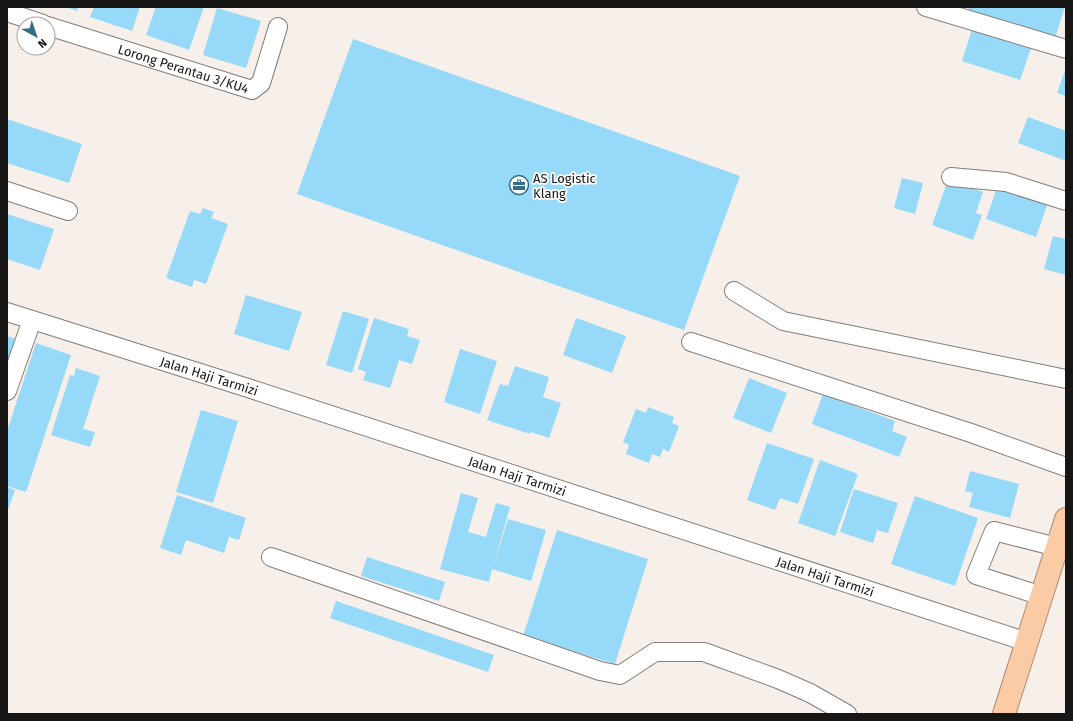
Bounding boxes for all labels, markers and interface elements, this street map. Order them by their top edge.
north arrow [16,16,56,56]
text: N [35,36,49,51]
street label: Lorong Perantau 3/KU4 [116,41,251,96]
place label: AS Logistic Klang [533,171,596,201]
office icon: AS Logistic Klang [508,174,530,196]
street label: Jalan Haji Tarmizi [158,353,260,398]
street label: Jalan Haji Tarmizi [467,453,568,499]
street label: Jalan Haji Tarmizi [775,553,876,599]

